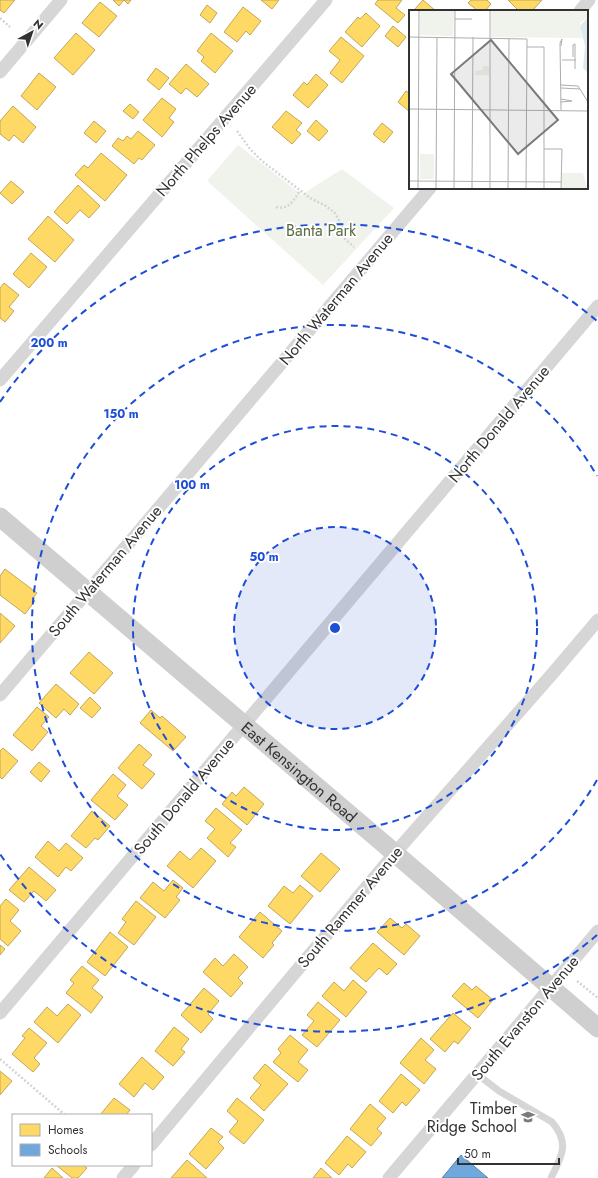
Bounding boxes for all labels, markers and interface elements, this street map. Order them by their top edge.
inset map [409,10,588,189]
north arrow [12,12,52,52]
text: N [30,15,47,33]
street label: North Phelps Avenue [150,79,262,201]
park label: Banta Park [286,219,357,242]
street label: North Waterman Avenue [274,228,398,370]
text: 200 m [30,334,68,352]
street label: North Donald Avenue [443,360,555,488]
text: 150 m [103,405,139,423]
text: 100 m [174,476,210,494]
street label: South Waterman Avenue [43,500,167,642]
text: 50 m [249,548,279,566]
centre of rings [328,621,342,635]
street label: East Kensington Road [236,716,362,828]
street label: South Donald Avenue [128,733,240,859]
street label: South Rammer Avenue [292,841,408,973]
street label: South Evanston Avenue [466,950,584,1086]
place label: Timber Ridge School [427,1097,518,1138]
school or university icon: Timber Ridge School [520,1109,536,1125]
legend [12,1114,152,1166]
text: Homes [48,1121,84,1139]
scale bar [458,1140,559,1166]
text: Schools [48,1141,87,1159]
text: 50 m [464,1145,491,1163]

